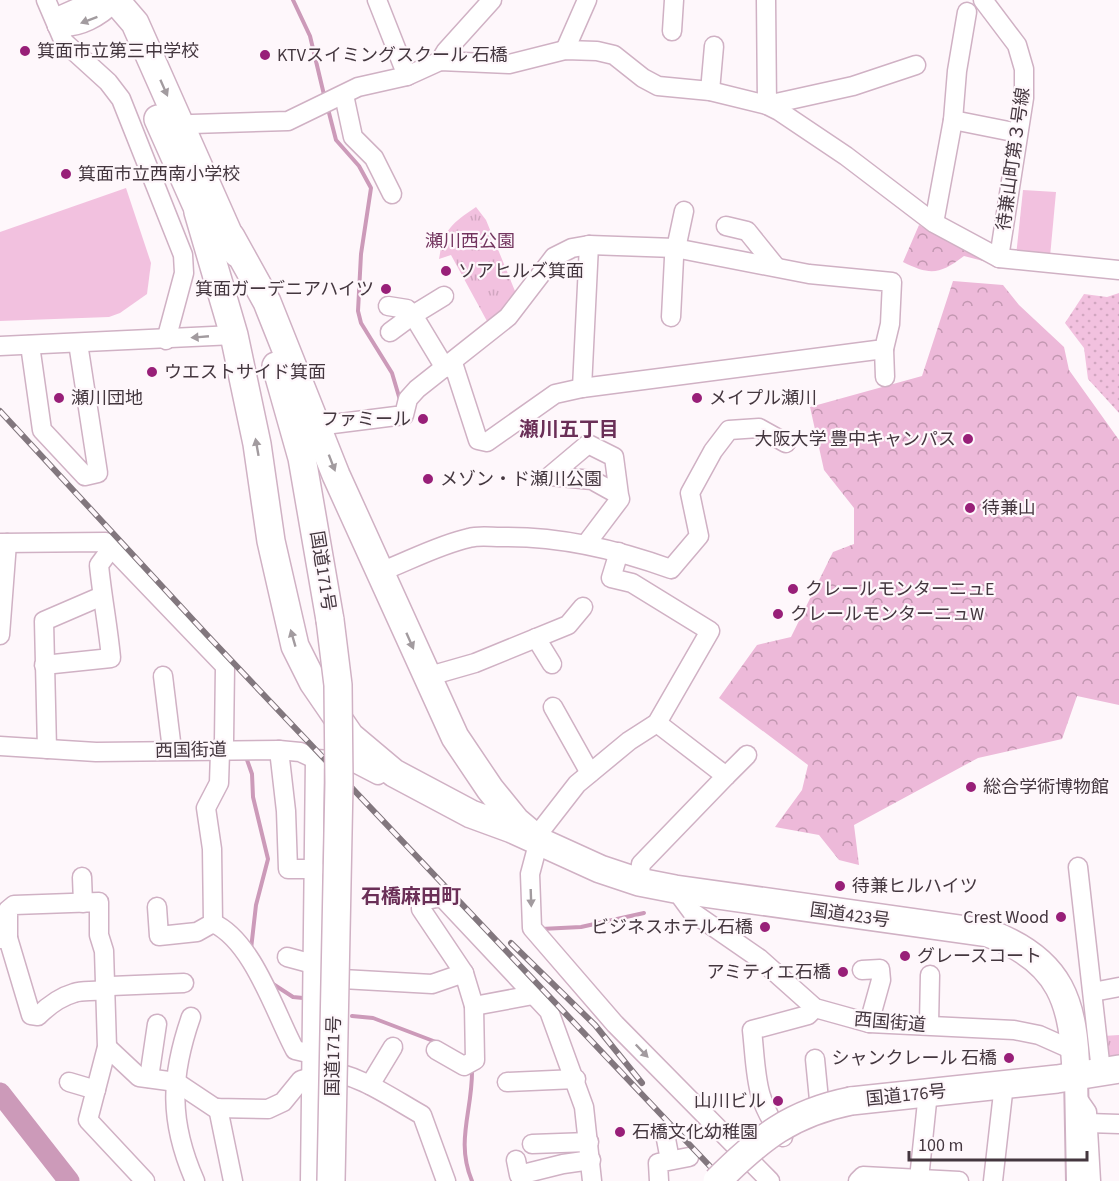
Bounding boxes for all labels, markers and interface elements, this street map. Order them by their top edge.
one-way arrow [80,16,98,25]
place label: 箕面市立第三中学校 [37,39,199,64]
place label: KTVスイミングスクール 石橋 [277,43,508,68]
marker: 箕面市立第三中学校 [18,44,32,58]
marker: KTVスイミングスクール 石橋 [258,48,272,62]
one-way arrow [160,80,169,97]
street label: 待兼山町第３号線 [991,86,1036,232]
place label: 箕面市立西南小学校 [78,162,240,187]
marker: 箕面市立西南小学校 [59,167,73,181]
park label: 瀬川西公園 [425,229,515,254]
place label: ソアヒルズ箕面 [458,259,584,284]
marker: ソアヒルズ箕面 [439,264,453,278]
place label: 箕面ガーデニアハイツ [195,277,374,302]
marker: 箕面ガーデニアハイツ [379,282,393,296]
one-way arrow [190,332,209,342]
place label: ウエストサイド箕面 [164,360,326,385]
marker: ウエストサイド箕面 [145,365,159,379]
place label: 瀬川団地 [71,386,143,411]
place label: メイプル瀬川 [709,386,817,411]
marker: 瀬川団地 [52,391,66,405]
marker: メイプル瀬川 [690,391,704,405]
place label: ファミール [321,407,411,432]
marker: ファミール [416,412,430,426]
district label: 瀬川五丁目 [519,416,619,444]
place label: 大阪大学 豊中キャンパス [754,427,956,452]
marker: 大阪大学 豊中キャンパス [961,432,975,446]
one-way arrow [252,437,261,456]
one-way arrow [327,454,337,472]
place label: メゾン・ド瀬川公園 [440,467,602,492]
marker: メゾン・ド瀬川公園 [421,472,435,486]
place label: 待兼山 [982,496,1036,521]
marker: 待兼山 [963,501,977,515]
street label: 国道171号 [304,529,341,613]
place label: クレールモンターニュE [805,577,995,602]
marker: クレールモンターニュE [786,582,800,596]
place label: クレールモンターニュW [790,602,984,627]
marker: クレールモンターニュW [771,607,785,621]
one-way arrow [288,629,297,647]
one-way arrow [406,632,415,650]
street label: 西国街道 [155,737,227,764]
place label: 総合学術博物館 [983,775,1109,800]
marker: 総合学術博物館 [964,780,978,794]
place label: 待兼ヒルハイツ [852,874,978,899]
marker: 待兼ヒルハイツ [833,879,847,893]
district label: 石橋麻田町 [361,883,461,911]
one-way arrow [527,888,536,907]
street label: 国道423号 [808,897,892,933]
place label: Crest Wood [963,905,1049,930]
marker: Crest Wood [1054,910,1068,924]
place label: ビジネスホテル石橋 [591,915,753,940]
marker: ビジネスホテル石橋 [758,920,772,934]
place label: グレースコート [917,944,1042,969]
marker: グレースコート [898,949,912,963]
place label: アミティエ石橋 [706,960,831,985]
marker: アミティエ石橋 [836,965,850,979]
street label: 西国街道 [853,1007,927,1038]
street label: 国道171号 [320,1015,347,1097]
one-way arrow [634,1044,648,1058]
place label: シャンクレール 石橋 [831,1046,997,1071]
marker: シャンクレール 石橋 [1002,1051,1016,1065]
street label: 国道176号 [865,1079,948,1112]
place label: 山川ビル [694,1089,766,1114]
marker: 山川ビル [771,1094,785,1108]
place label: 石橋文化幼稚園 [632,1120,758,1145]
scale bar [909,1124,1088,1162]
marker: 石橋文化幼稚園 [613,1125,627,1139]
text: 100 m [918,1133,963,1158]

